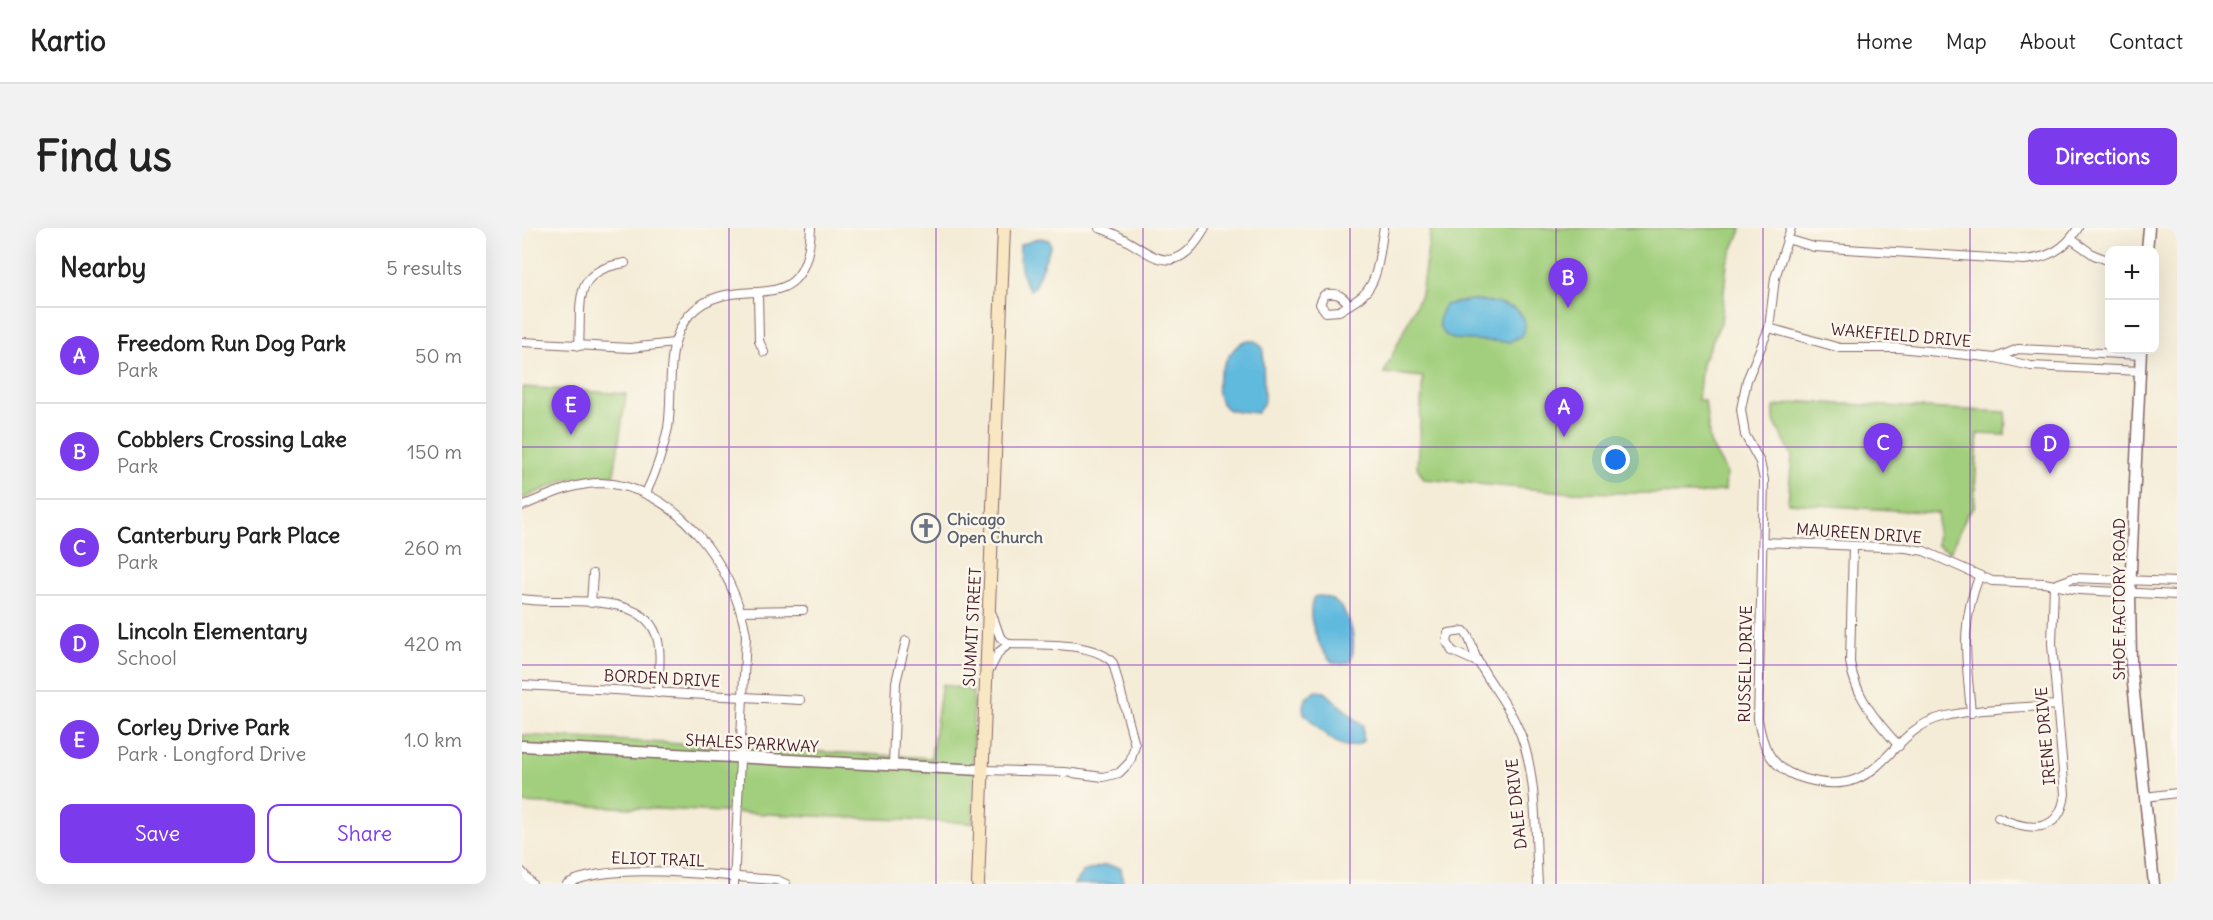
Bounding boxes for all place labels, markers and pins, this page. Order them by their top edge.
pin: B [1548,259,1588,308]
pin: E [551,386,590,435]
pin: A [1544,388,1584,437]
pin: C [1864,424,1902,473]
pin: D [2030,424,2069,474]
place label: Chicago Open Church [947,509,1043,548]
church icon: Chicago Open Church [910,512,942,544]

